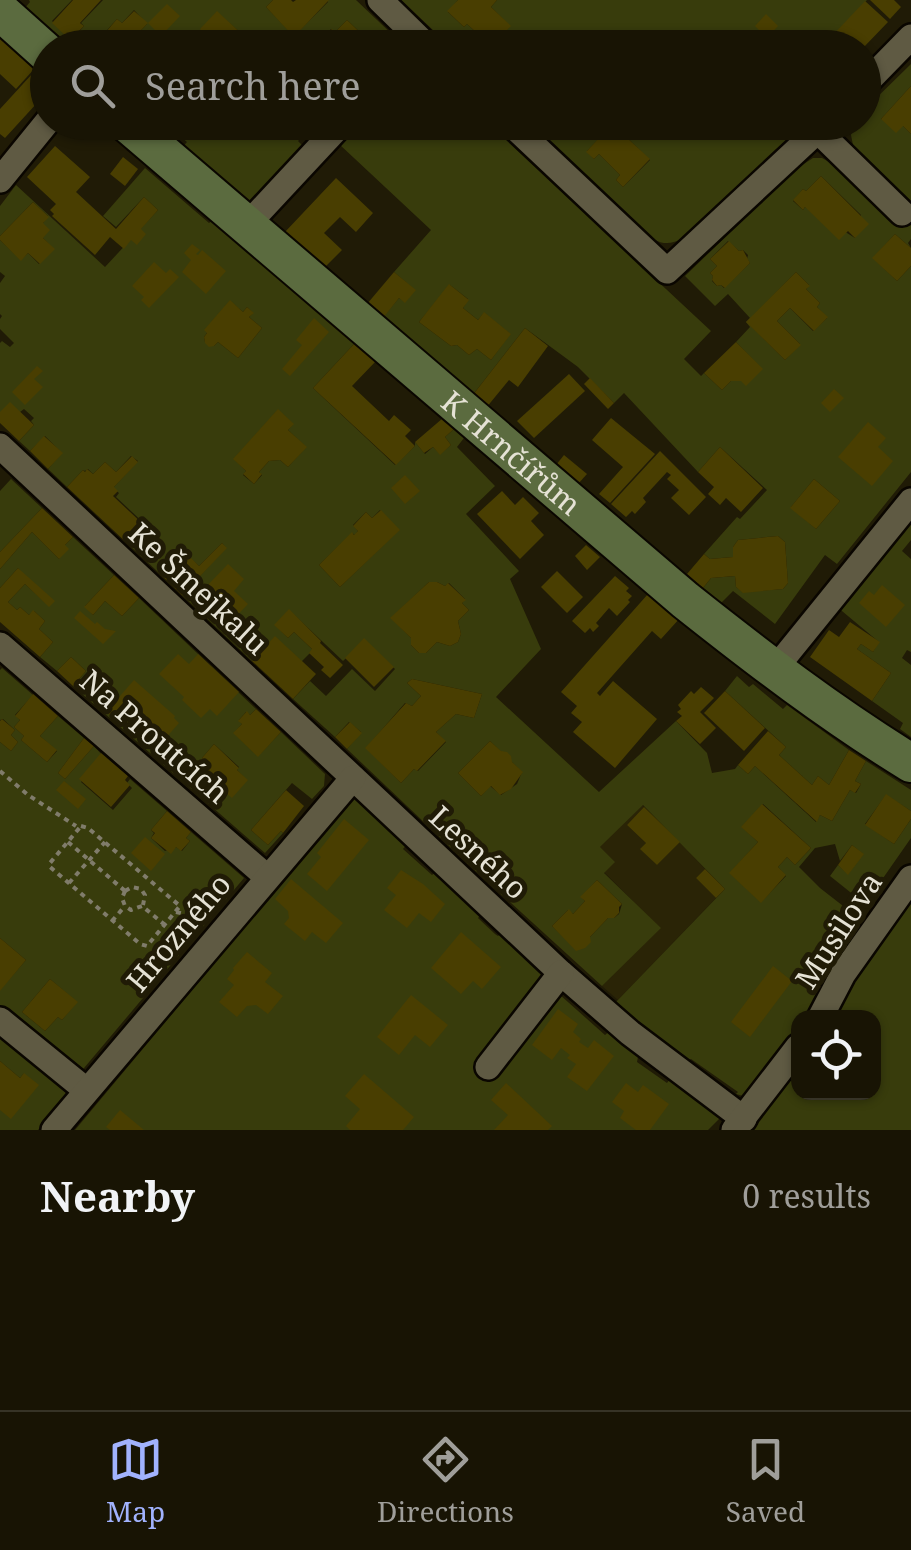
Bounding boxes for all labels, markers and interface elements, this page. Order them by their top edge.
search box [30,30,881,140]
icon: search [65,58,120,113]
text: Search here [145,59,361,111]
street label: K Hrnčířům [433,381,591,524]
street label: Ke Šmejkalu [120,513,278,663]
street label: Na Proutcích [72,660,238,812]
street label: Lesného [421,796,537,908]
street label: Hrozného [117,864,239,1000]
street label: Musilova [785,864,891,996]
map controls [791,1010,881,1100]
button: locate [791,1010,881,1100]
text: Nearby [40,1167,195,1224]
text: 0 results [742,1174,871,1217]
tab: Map [106,1432,165,1530]
tab: Directions [377,1432,514,1530]
tab: Saved [726,1432,805,1530]

